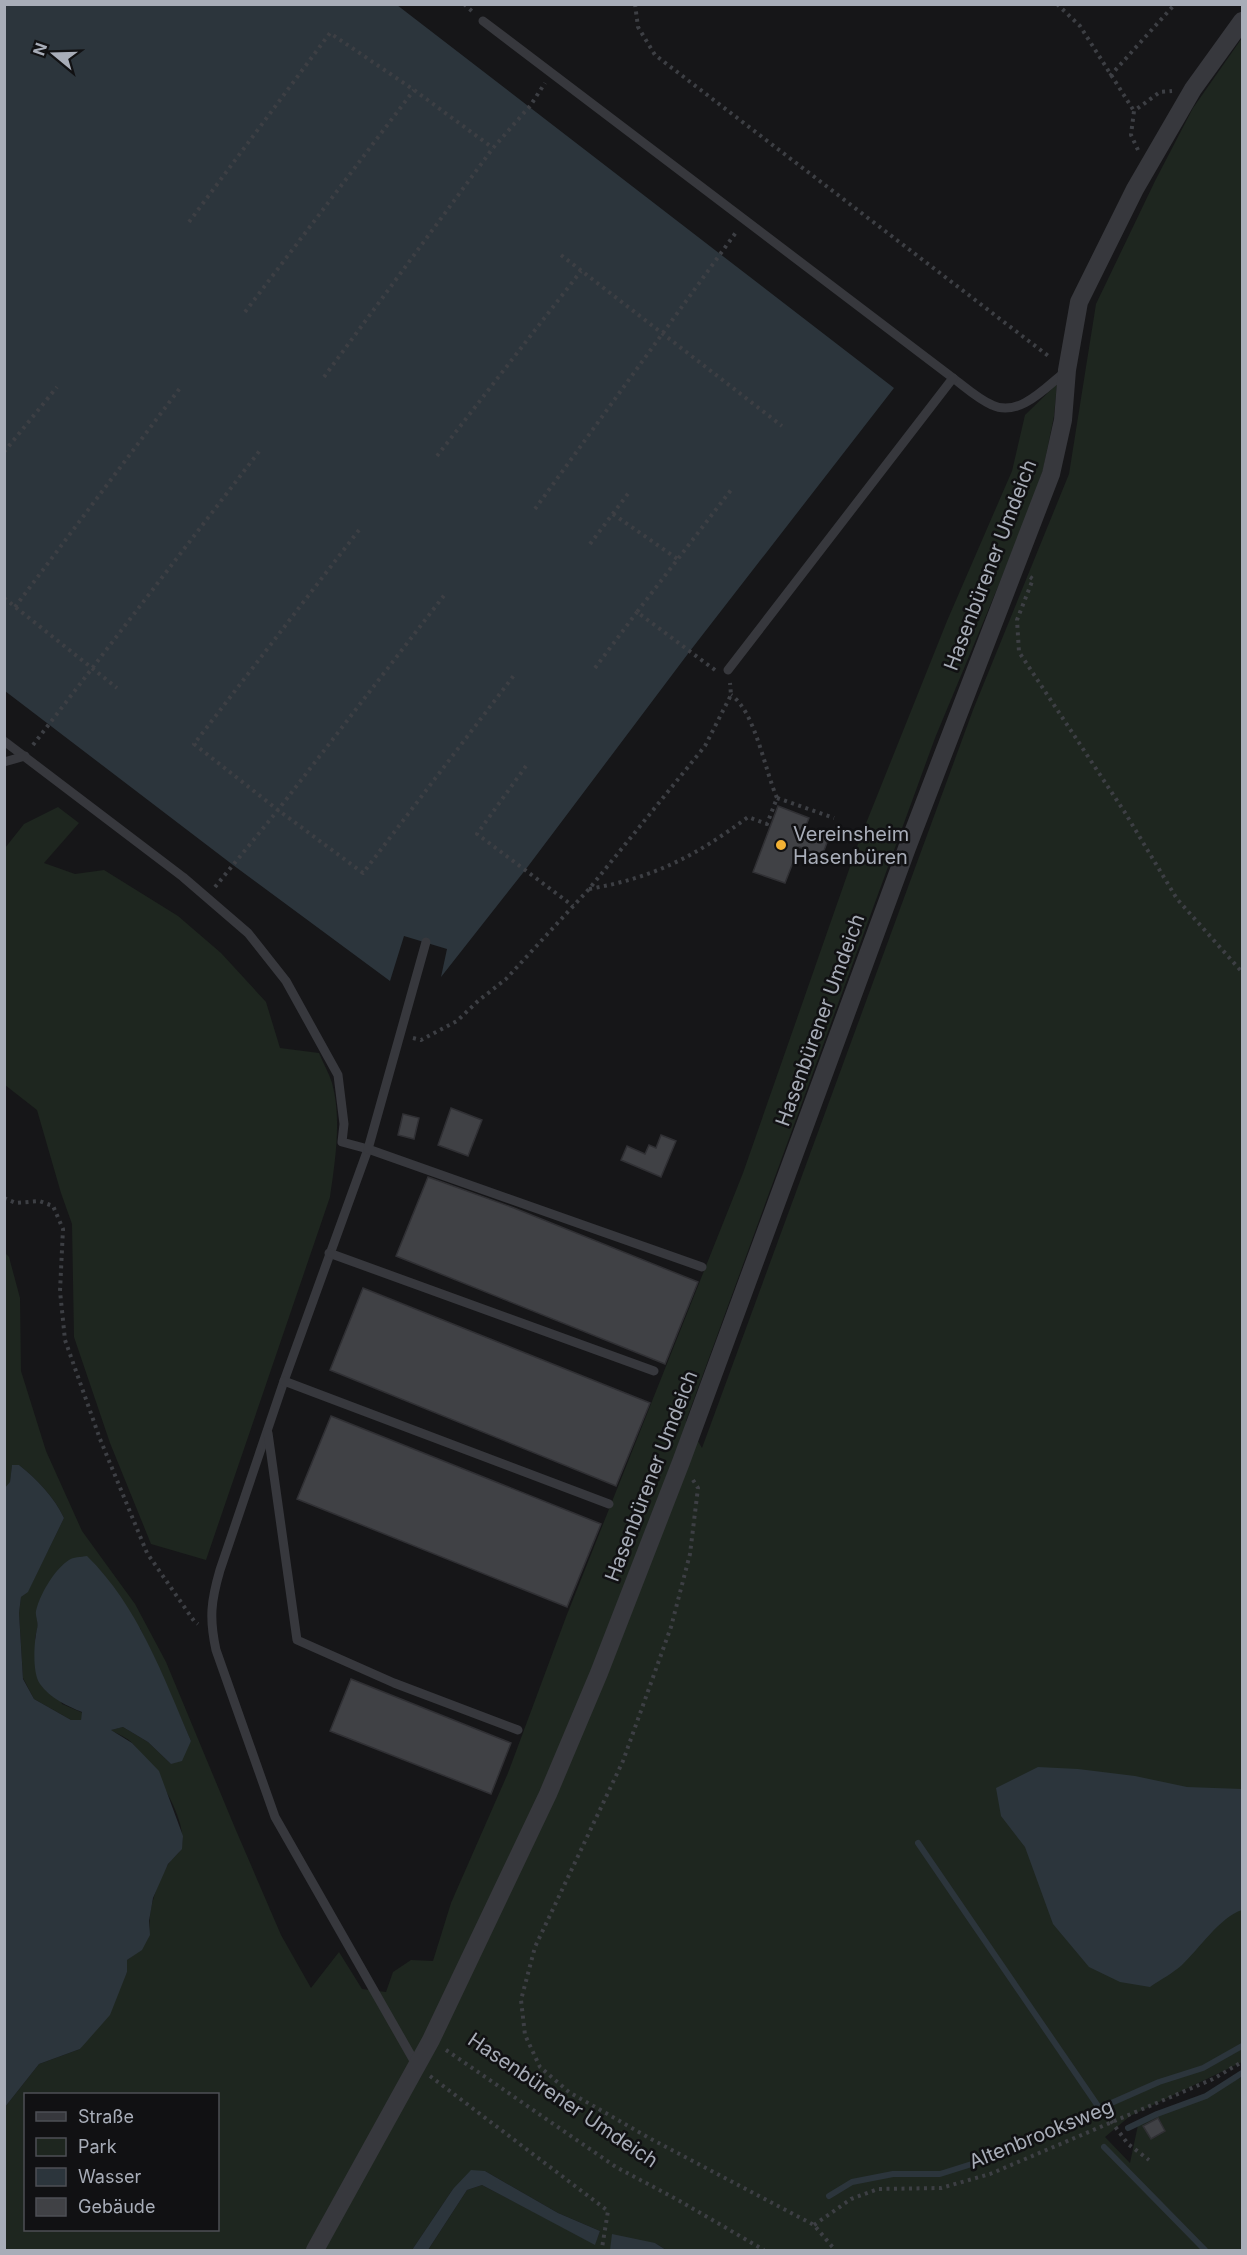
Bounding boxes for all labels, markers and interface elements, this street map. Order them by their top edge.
north arrow [24,24,84,84]
text: N [28,40,51,58]
street label: Hasenbürener Umdeich [939,456,1041,674]
place label: Vereinsheim Hasenbüren [793,822,909,869]
marker: Vereinsheim Hasenbüren [774,838,788,852]
street label: Hasenbürener Umdeich [770,911,870,1129]
street label: Hasenbürener Umdeich [600,1367,702,1585]
street label: Hasenbürener Umdeich [463,2027,663,2173]
legend [24,2093,219,2231]
street label: Altenbrooksweg [965,2094,1117,2174]
text: Straße [78,2106,134,2127]
text: Park [78,2136,117,2157]
text: Wasser [78,2166,141,2187]
text: Gebäude [78,2196,155,2217]

